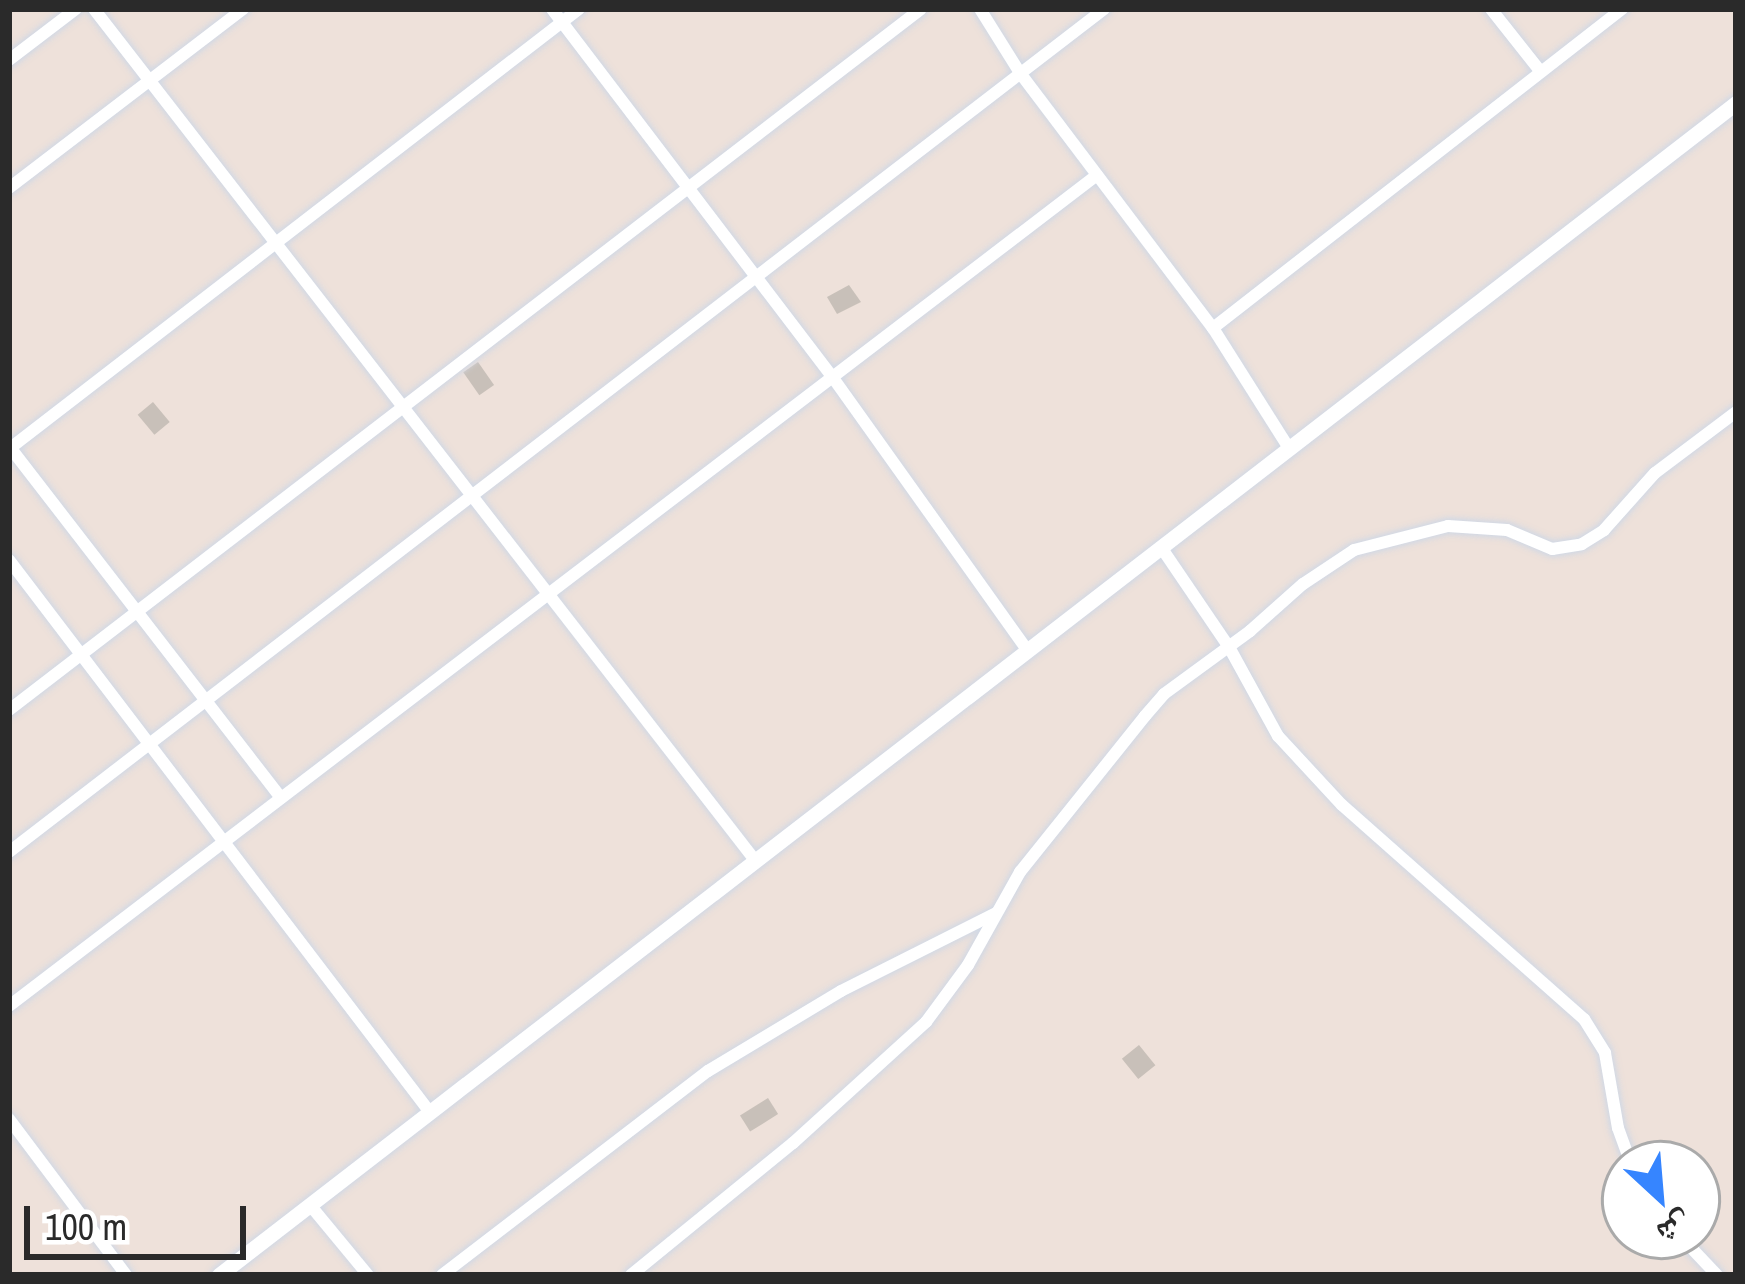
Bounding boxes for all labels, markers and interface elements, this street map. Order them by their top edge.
north arrow [1601,1140,1721,1260]
scale bar [30,1182,252,1256]
text: ش [1650,1202,1701,1257]
text: 100 m [45,1203,127,1251]

